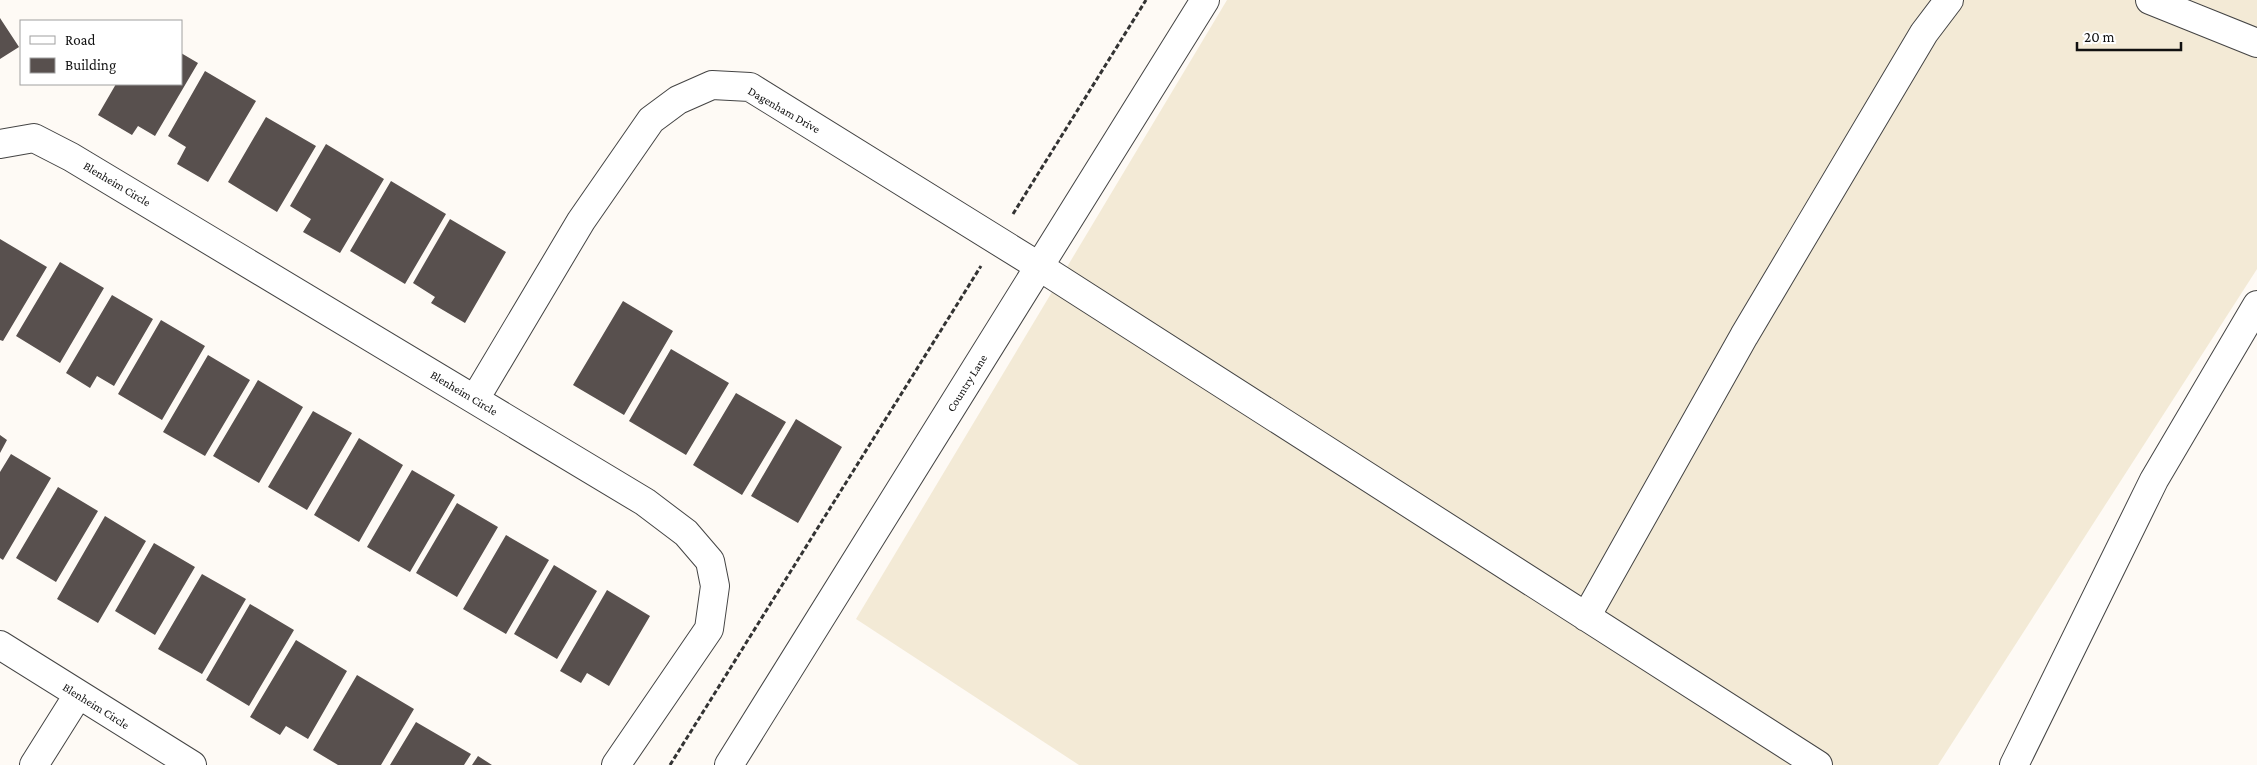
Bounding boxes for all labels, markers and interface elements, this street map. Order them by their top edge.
legend [20,20,182,85]
scale bar [2077,20,2181,52]
text: 20 m [2084,29,2115,45]
text: Road [65,32,96,48]
text: Building [65,57,116,74]
street label: Dagenham Drive [745,84,823,136]
street label: Blenheim Circle [81,158,153,210]
street label: Country Lane [944,352,990,414]
street label: Blenheim Circle [428,367,500,419]
street label: Blenheim Circle [60,680,132,732]

